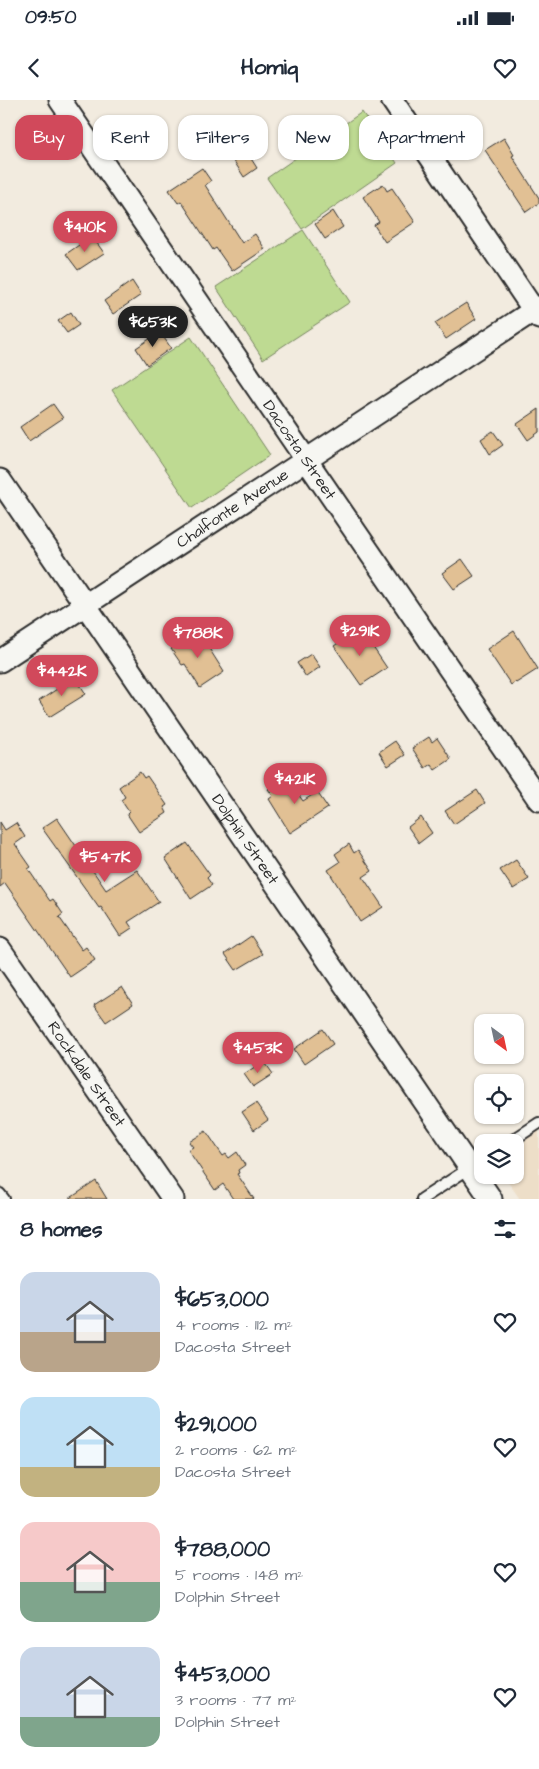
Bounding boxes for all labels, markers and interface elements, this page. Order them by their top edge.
text: 09:50 [25,4,76,31]
text: Homiq [241,52,298,83]
icon: back [20,54,48,82]
icon: heart [491,54,519,82]
chip: Buy [15,115,83,160]
chip: Rent [93,115,168,160]
chip: Filters [178,115,268,160]
chip: New [278,115,349,160]
chip: Apartment [359,115,483,160]
pin: $410K [50,210,120,253]
text: $410K [64,216,106,238]
pin: $653K [118,306,188,348]
text: $653K [129,311,177,333]
street label: Dacosta Street [258,396,342,504]
street label: Chalfonte Avenue [172,463,293,553]
pin: $291K [325,614,395,657]
pin: $788K [163,616,233,659]
text: $291K [341,620,379,642]
text: $788K [173,622,223,644]
pin: $442K [27,654,97,697]
text: $442K [37,660,87,682]
pin: $421K [260,762,330,805]
text: $421K [275,768,315,790]
street label: Dolphin Street [207,790,284,889]
pin: $547K [70,840,140,883]
text: $547K [80,846,130,868]
north arrow [474,1014,524,1064]
map controls [474,1014,524,1184]
street label: Rockdale Street [42,1017,131,1132]
pin: $453K [223,1032,293,1074]
text: $453K [234,1037,282,1059]
button: locate [474,1074,524,1124]
button: layers [474,1134,524,1184]
text: 8 homes [20,1215,102,1244]
icon: filters [491,1215,519,1243]
text: $653,000 [175,1285,269,1314]
icon: home [60,1292,120,1352]
icon: heart [491,1308,519,1336]
text: 4 rooms · 112 m² [175,1314,293,1336]
text: Dacosta Street [175,1336,291,1358]
text: $291,000 [175,1410,257,1439]
icon: home [60,1417,120,1477]
icon: heart [491,1433,519,1461]
text: 2 rooms · 62 m² [175,1439,297,1461]
text: Dacosta Street [175,1461,291,1483]
text: $788,000 [175,1535,270,1564]
icon: home [60,1542,120,1602]
icon: heart [491,1558,519,1586]
text: 5 rooms · 148 m² [175,1564,303,1586]
text: Dolphin Street [175,1586,280,1608]
text: $453,000 [175,1660,270,1689]
icon: home [60,1667,120,1727]
icon: heart [491,1683,519,1711]
text: 3 rooms · 77 m² [175,1689,296,1711]
text: Dolphin Street [175,1711,280,1733]

